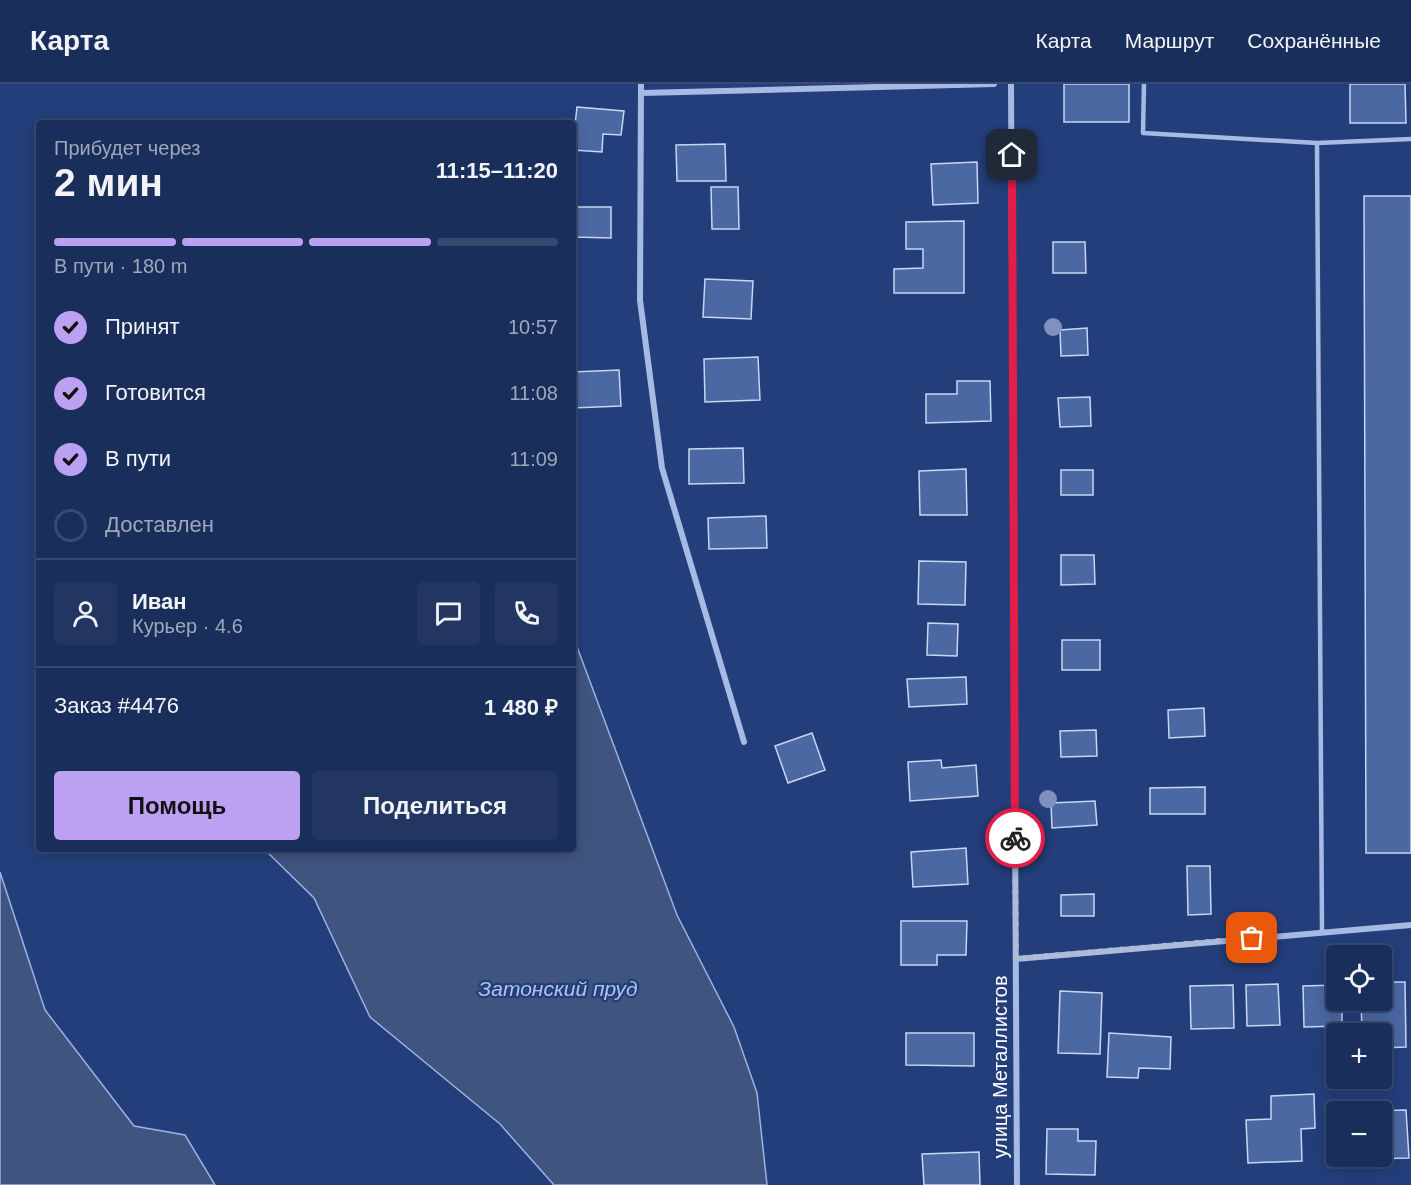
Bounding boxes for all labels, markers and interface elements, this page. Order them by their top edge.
text: Карта [30,25,109,56]
text: Карта [1036,29,1092,52]
text: Маршрут [1125,29,1214,52]
text: Сохранённые [1247,29,1381,52]
pin [986,129,1037,180]
text: Прибудет через [54,137,200,159]
icon: home [995,138,1028,171]
text: 11:15–11:20 [436,158,558,183]
text: 2 мин [54,161,163,204]
text: В пути · 180 m [54,255,187,277]
icon: check [54,311,87,344]
text: Принят [105,314,179,339]
text: 10:57 [508,316,558,338]
icon: check [54,377,87,410]
text: Готовится [105,380,206,405]
text: 11:08 [509,382,558,404]
icon: check [54,443,87,476]
text: В пути [105,446,171,471]
text: 11:09 [509,448,558,470]
text: Доставлен [105,512,214,537]
button: person [54,582,117,645]
button: chat [417,582,480,645]
button: phone [495,582,558,645]
text: Иван [132,589,187,614]
text: Курьер · 4.6 [132,615,243,637]
text: Заказ #4476 [54,693,179,718]
text: 1 480 ₽ [484,695,558,720]
button: Помощь [54,771,300,840]
button: Поделиться [312,771,558,840]
courier [985,808,1045,868]
icon: bike [999,822,1032,855]
pin [1226,912,1277,963]
icon: bag [1235,921,1268,954]
map controls [1326,945,1392,1167]
button: locate [1326,945,1392,1011]
street label: улица Металлистов [989,975,1011,1159]
water label: Затонский пруд [478,977,638,1000]
button: + [1326,1023,1392,1089]
button: − [1326,1101,1392,1167]

